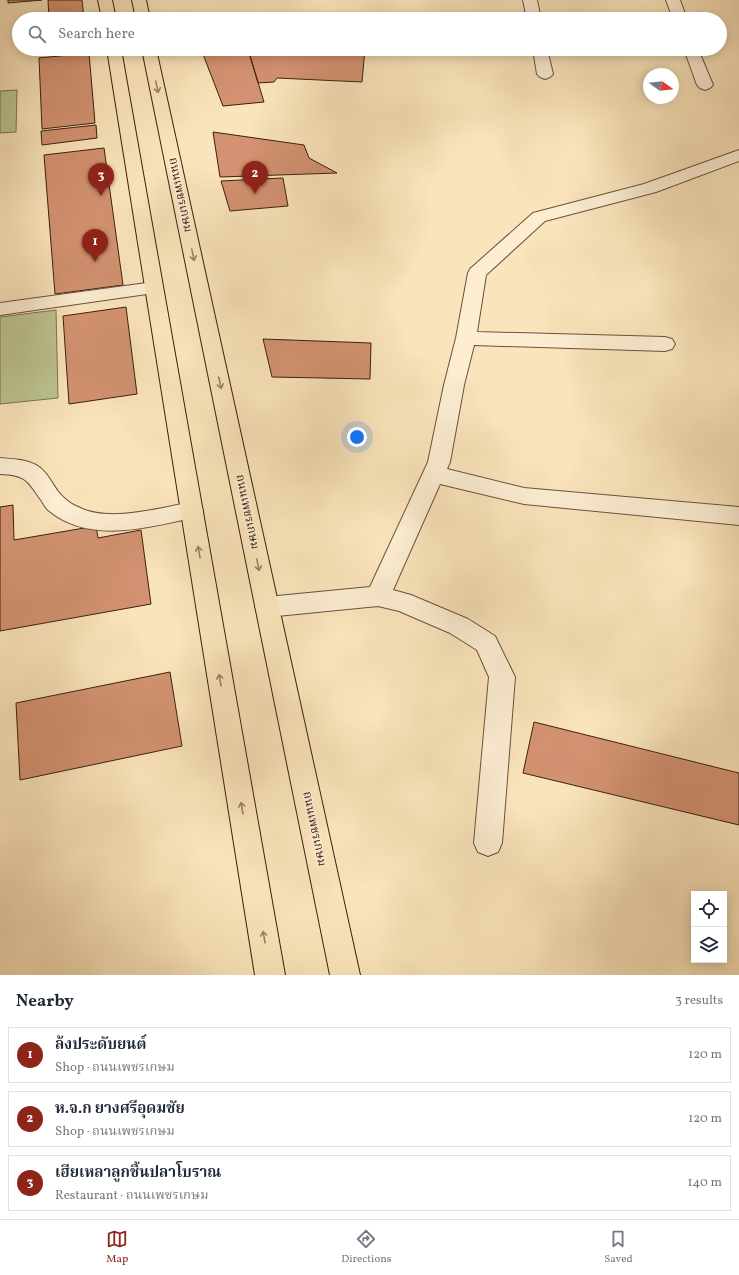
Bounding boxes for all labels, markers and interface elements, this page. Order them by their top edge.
search box [12,12,727,56]
icon: search [26,23,48,45]
text: Search here [58,24,135,45]
north arrow [643,68,679,104]
one-way arrow [154,80,162,93]
street label: ถนนเพชรเกษม [164,156,196,234]
pin: 2 [242,161,268,194]
pin: 3 [88,163,114,196]
pin: 1 [82,229,108,262]
one-way arrow [189,249,197,262]
one-way arrow [216,376,224,389]
your location [347,427,367,447]
street label: ถนนเพชรเกษม [231,473,263,551]
one-way arrow [195,546,203,559]
one-way arrow [255,558,263,571]
one-way arrow [216,674,224,687]
street label: ถนนเพชรเกษม [298,790,330,868]
one-way arrow [238,802,246,815]
map controls [691,891,727,963]
button: locate [691,891,727,927]
button: layers [691,927,727,963]
one-way arrow [260,930,268,943]
text: Nearby [16,990,74,1013]
text: 3 results [675,992,723,1010]
text: ล้งประดับยนต์ [55,1035,146,1056]
text: 1 [27,1046,33,1064]
text: 120 m [688,1046,722,1064]
text: Shop · ถนนเพชรเกษม [55,1059,175,1077]
text: ห.จ.ก ยางศรีอุดมชัย [55,1099,185,1120]
text: 2 [27,1110,33,1128]
text: 120 m [688,1110,722,1128]
text: Shop · ถนนเพชรเกษม [55,1123,175,1141]
text: เฮียเหลาลูกชิ้นปลาโบราณ [55,1163,221,1184]
text: 3 [27,1174,33,1192]
text: 140 m [688,1174,722,1192]
text: Restaurant · ถนนเพชรเกษม [55,1187,208,1205]
tab: Map [106,1228,128,1267]
tab: Directions [341,1228,392,1267]
tab: Saved [604,1228,633,1267]

